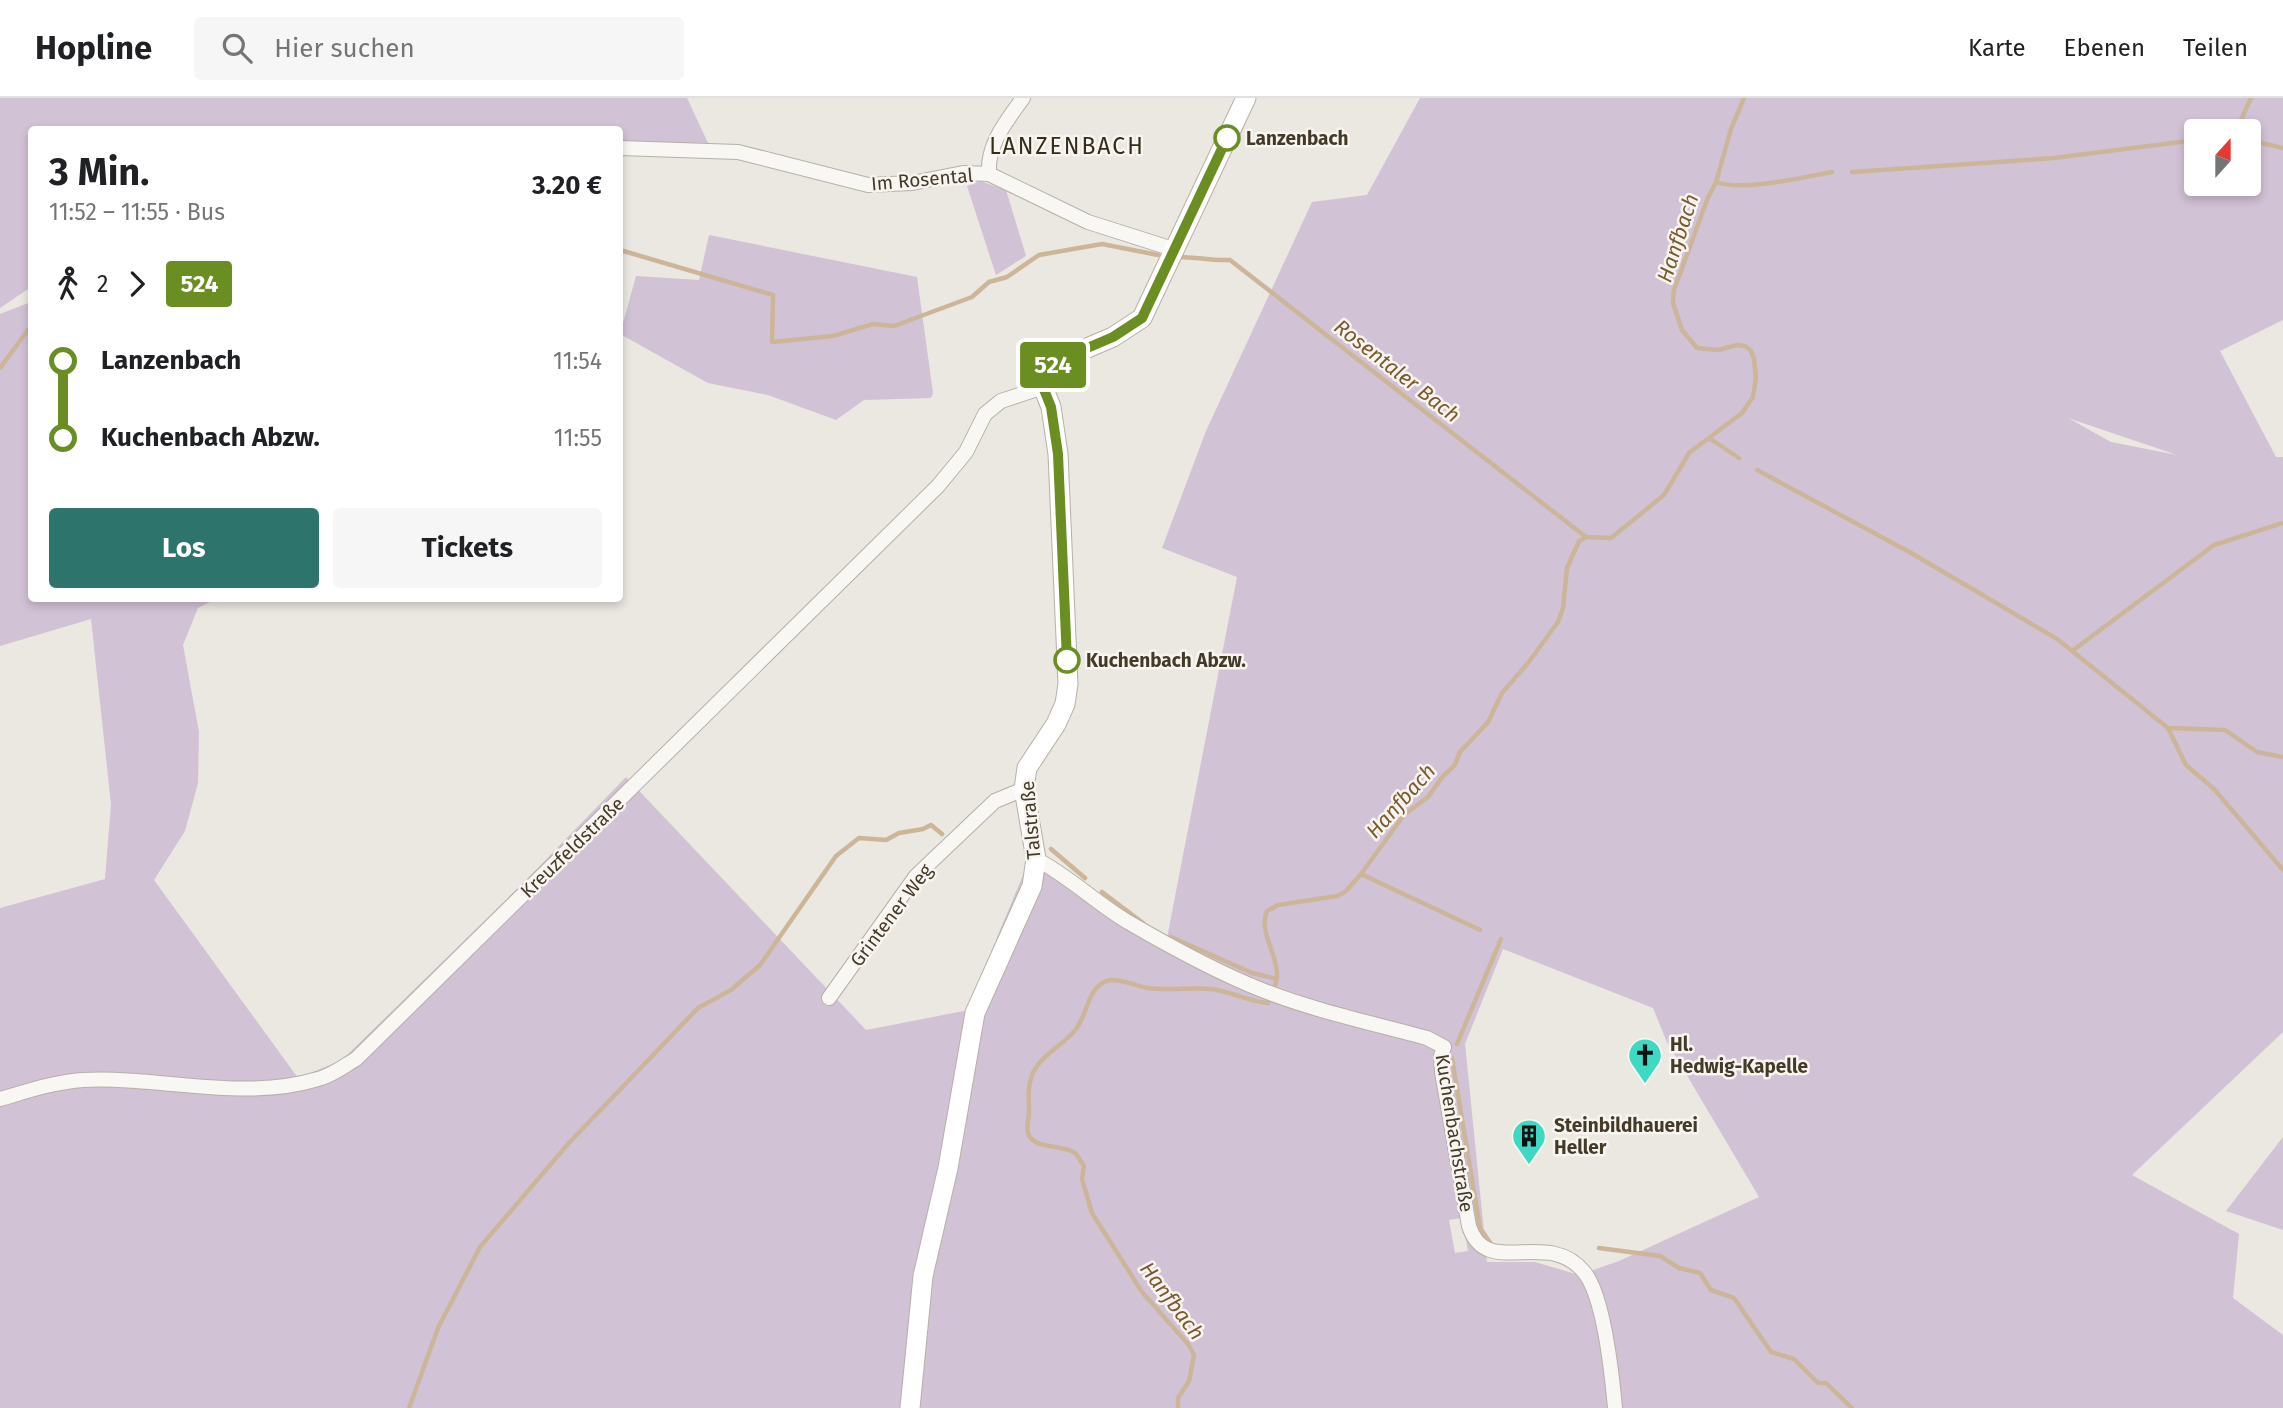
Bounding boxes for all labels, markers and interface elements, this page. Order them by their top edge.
search box [194,17,684,80]
text: Hopline [35,28,152,68]
icon: search [218,29,256,67]
text: Hier suchen [274,33,415,64]
text: Karte [1968,34,2026,62]
text: Ebenen [2064,34,2145,62]
text: Teilen [2183,34,2248,62]
north arrow [2184,119,2261,196]
map controls [2184,119,2261,196]
marker: Lanzenbach [1214,125,1240,151]
place label: Lanzenbach [1246,127,1349,150]
district label: LANZENBACH [989,132,1145,160]
text: 3 Min. [49,149,149,195]
street label: Im Rosental [870,164,974,195]
text: 3.20 € [532,170,602,201]
water label: Hanfbach [1652,191,1704,285]
text: 11:52 – 11:55 · Bus [49,198,225,226]
icon: walk [49,265,87,303]
icon: forward [118,265,156,303]
text: 2 [97,270,108,298]
text: 524 [180,270,218,298]
water label: Rosentaler Bach [1329,314,1465,428]
line badge: 524 [1013,342,1093,388]
text: Lanzenbach [101,345,241,376]
text: 11:54 [553,347,602,375]
text: 524 [1034,351,1072,379]
text: Kuchenbach Abzw. [101,422,320,453]
text: 11:55 [554,424,602,452]
button: Los [49,508,319,588]
button: Tickets [333,508,602,588]
marker: Kuchenbach Abzw. [1054,647,1080,673]
place label: Kuchenbach Abzw. [1086,649,1246,672]
water label: Hanfbach [1361,758,1441,844]
street label: Talstraße [1016,780,1045,860]
street label: Kreuzfeldstraße [516,792,629,903]
street label: Grintener Weg [845,859,937,971]
place label: Hl. Hedwig-Kapelle [1670,1033,1808,1078]
church icon: Hl. Hedwig-Kapelle [1626,1036,1664,1085]
street label: Kuchenbachstraße [1431,1052,1478,1214]
place label: Steinbildhauerei Heller [1554,1114,1698,1159]
building icon: Steinbildhauerei Heller [1510,1117,1548,1166]
water label: Hanfbach [1134,1257,1210,1345]

